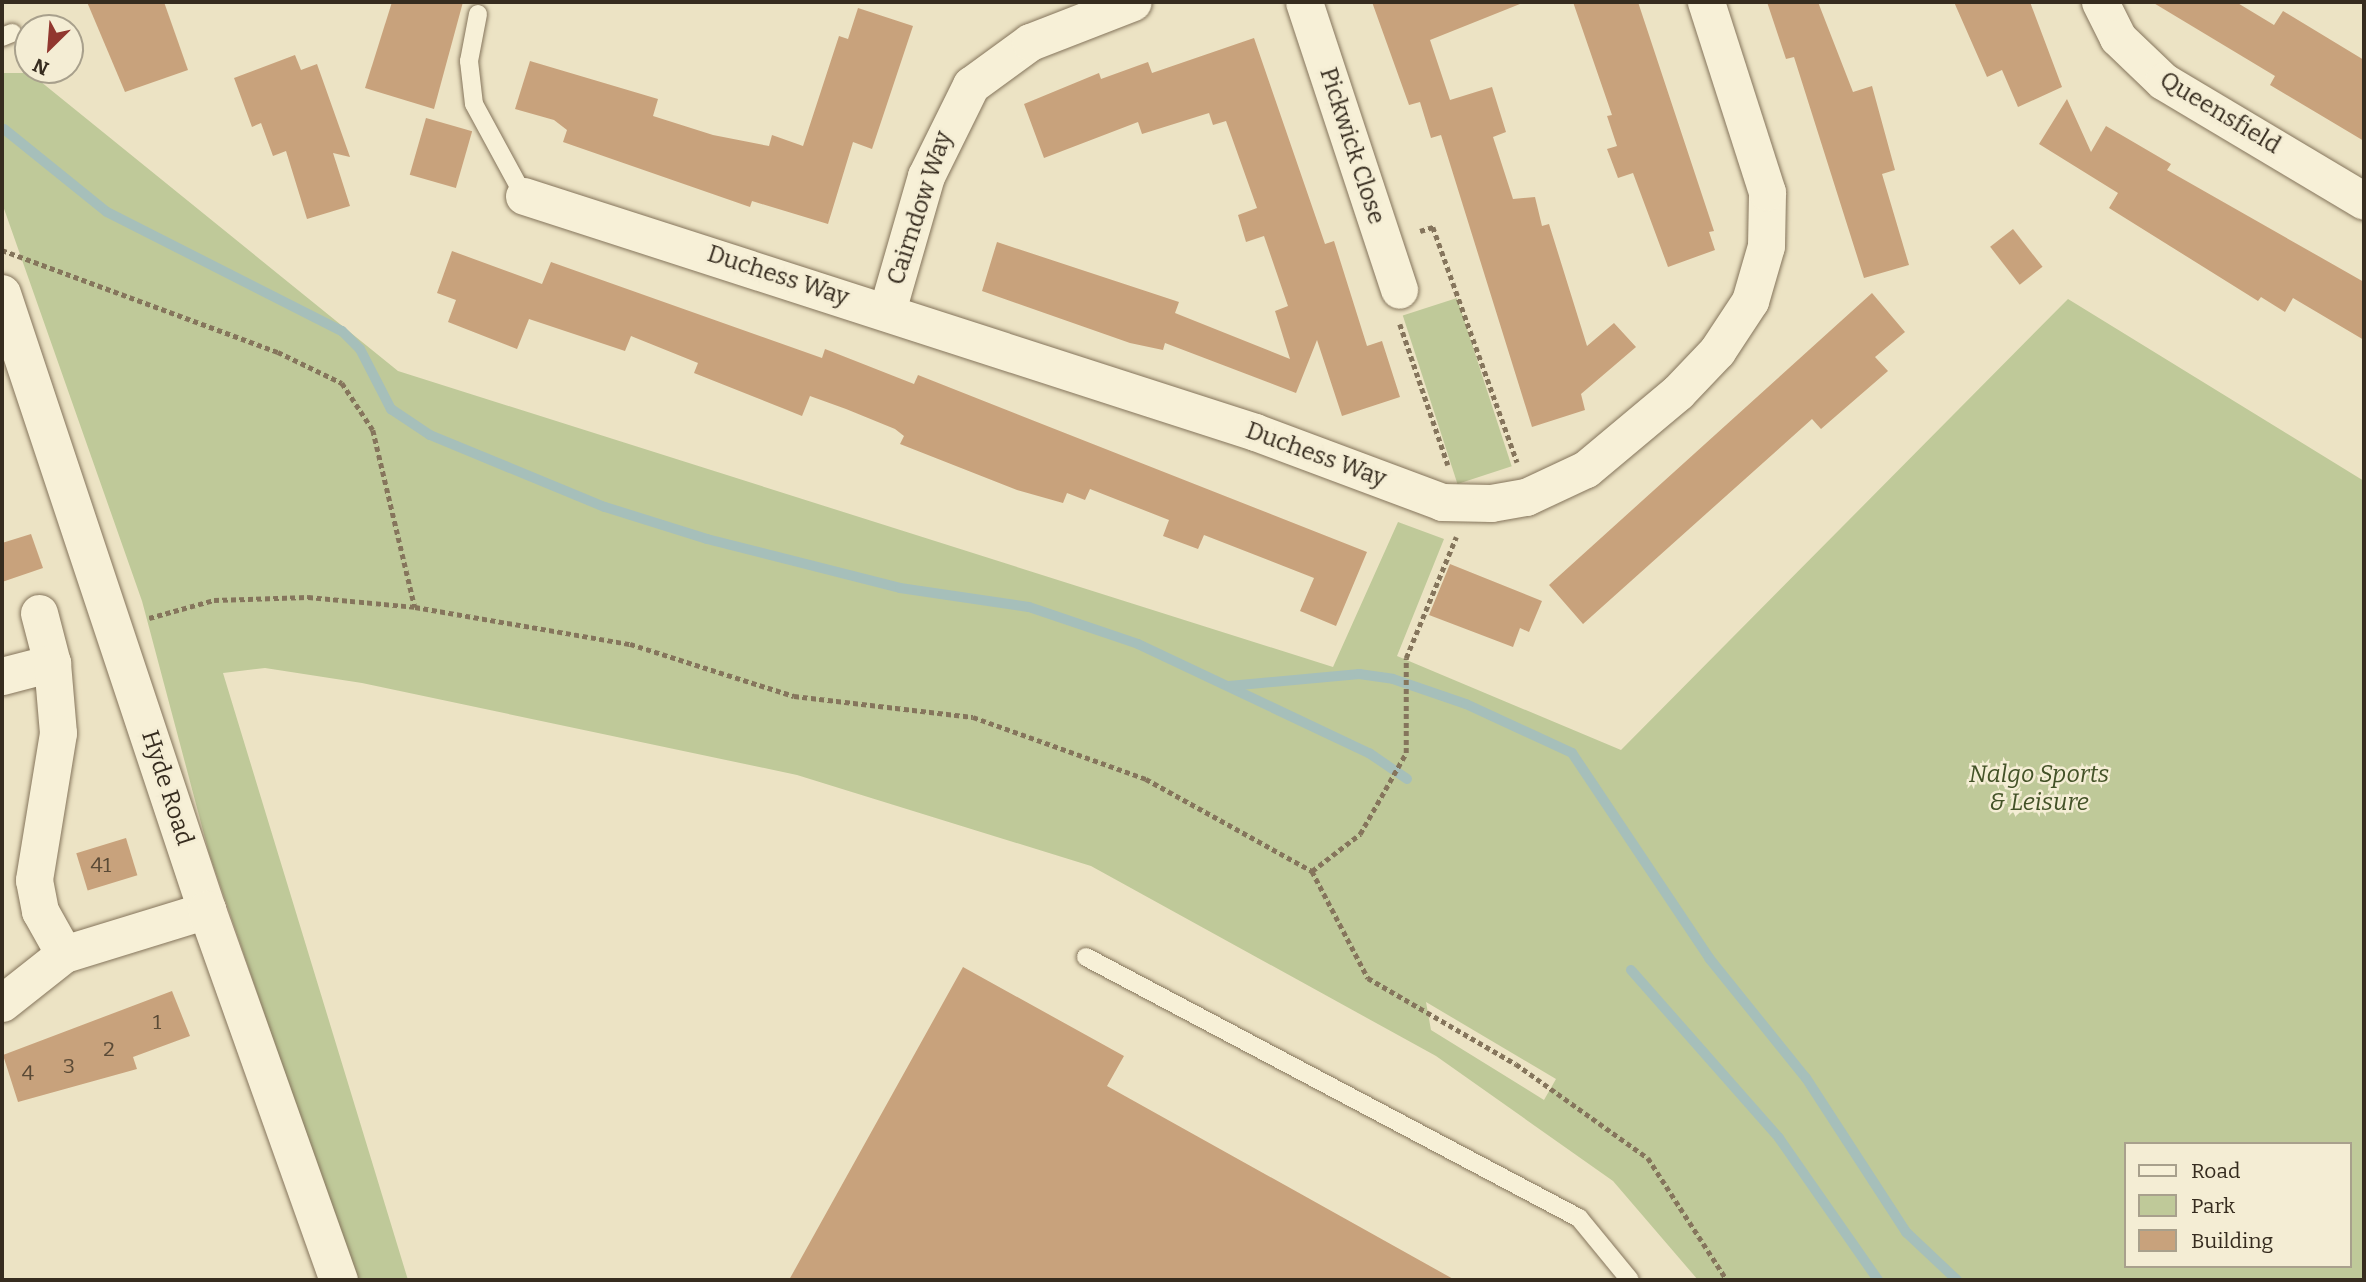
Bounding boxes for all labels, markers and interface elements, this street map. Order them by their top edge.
north arrow [14,14,84,84]
text: N [29,53,52,80]
street label: Pickwick Close [1313,64,1391,228]
street label: Queensfield [2154,66,2286,160]
street label: Cairndow Way [882,127,958,289]
street label: Duchess Way [704,240,852,312]
street label: Duchess Way [1242,416,1390,494]
street label: Hyde Road [135,727,199,849]
park label: Nalgo Sports & Leisure [1969,761,2109,817]
house number: 41 [91,852,111,878]
house number: 1 [153,1009,161,1035]
house number: 2 [103,1036,115,1062]
house number: 3 [63,1053,75,1079]
house number: 4 [22,1060,34,1086]
legend [2124,1142,2352,1268]
text: Road [2191,1158,2240,1184]
text: Park [2191,1193,2235,1219]
text: Building [2191,1228,2273,1254]

